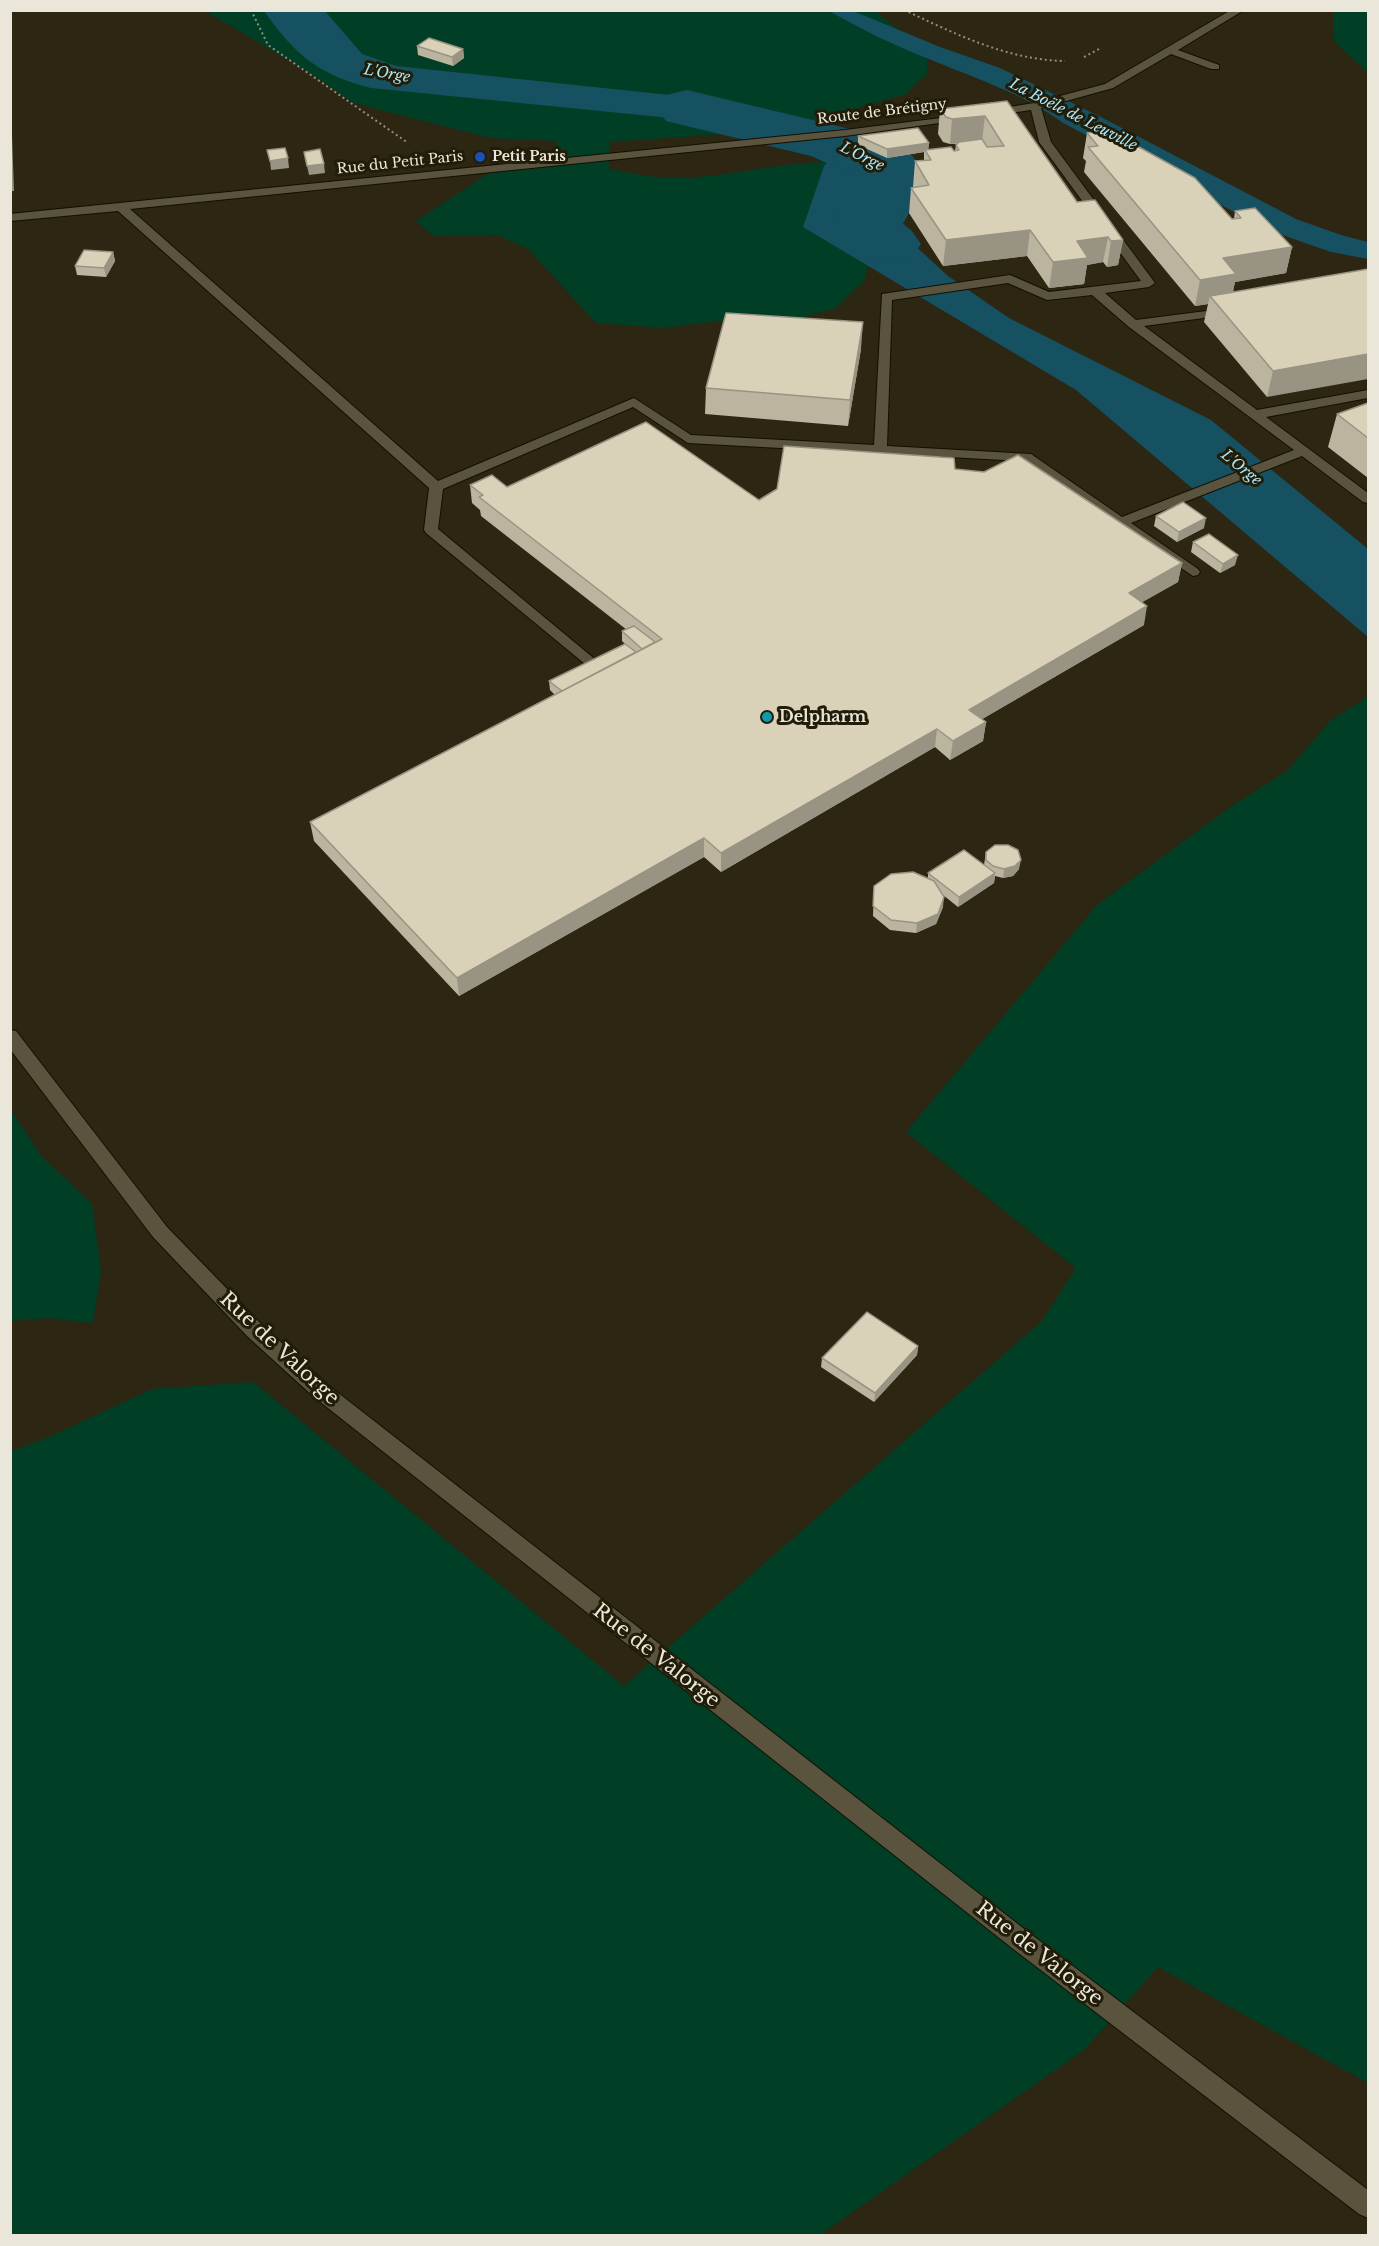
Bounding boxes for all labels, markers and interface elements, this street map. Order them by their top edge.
water label: L'Orge [362,61,412,87]
water label: La Boële de Leuville [1006,75,1140,155]
street label: Route de Brétigny [816,96,948,128]
water label: L'Orge [837,139,887,175]
street label: Rue du Petit Paris [336,148,464,178]
place label: Petit Paris [492,149,566,165]
marker: Petit Paris [473,150,487,164]
water label: L'Orge [1217,446,1265,490]
place label: Delpharm [779,707,866,727]
marker: Delpharm [760,710,774,724]
street label: Rue de Valorge [214,1288,344,1410]
street label: Rue de Valorge [588,1599,724,1713]
street label: Rue de Valorge [971,1897,1107,2011]

